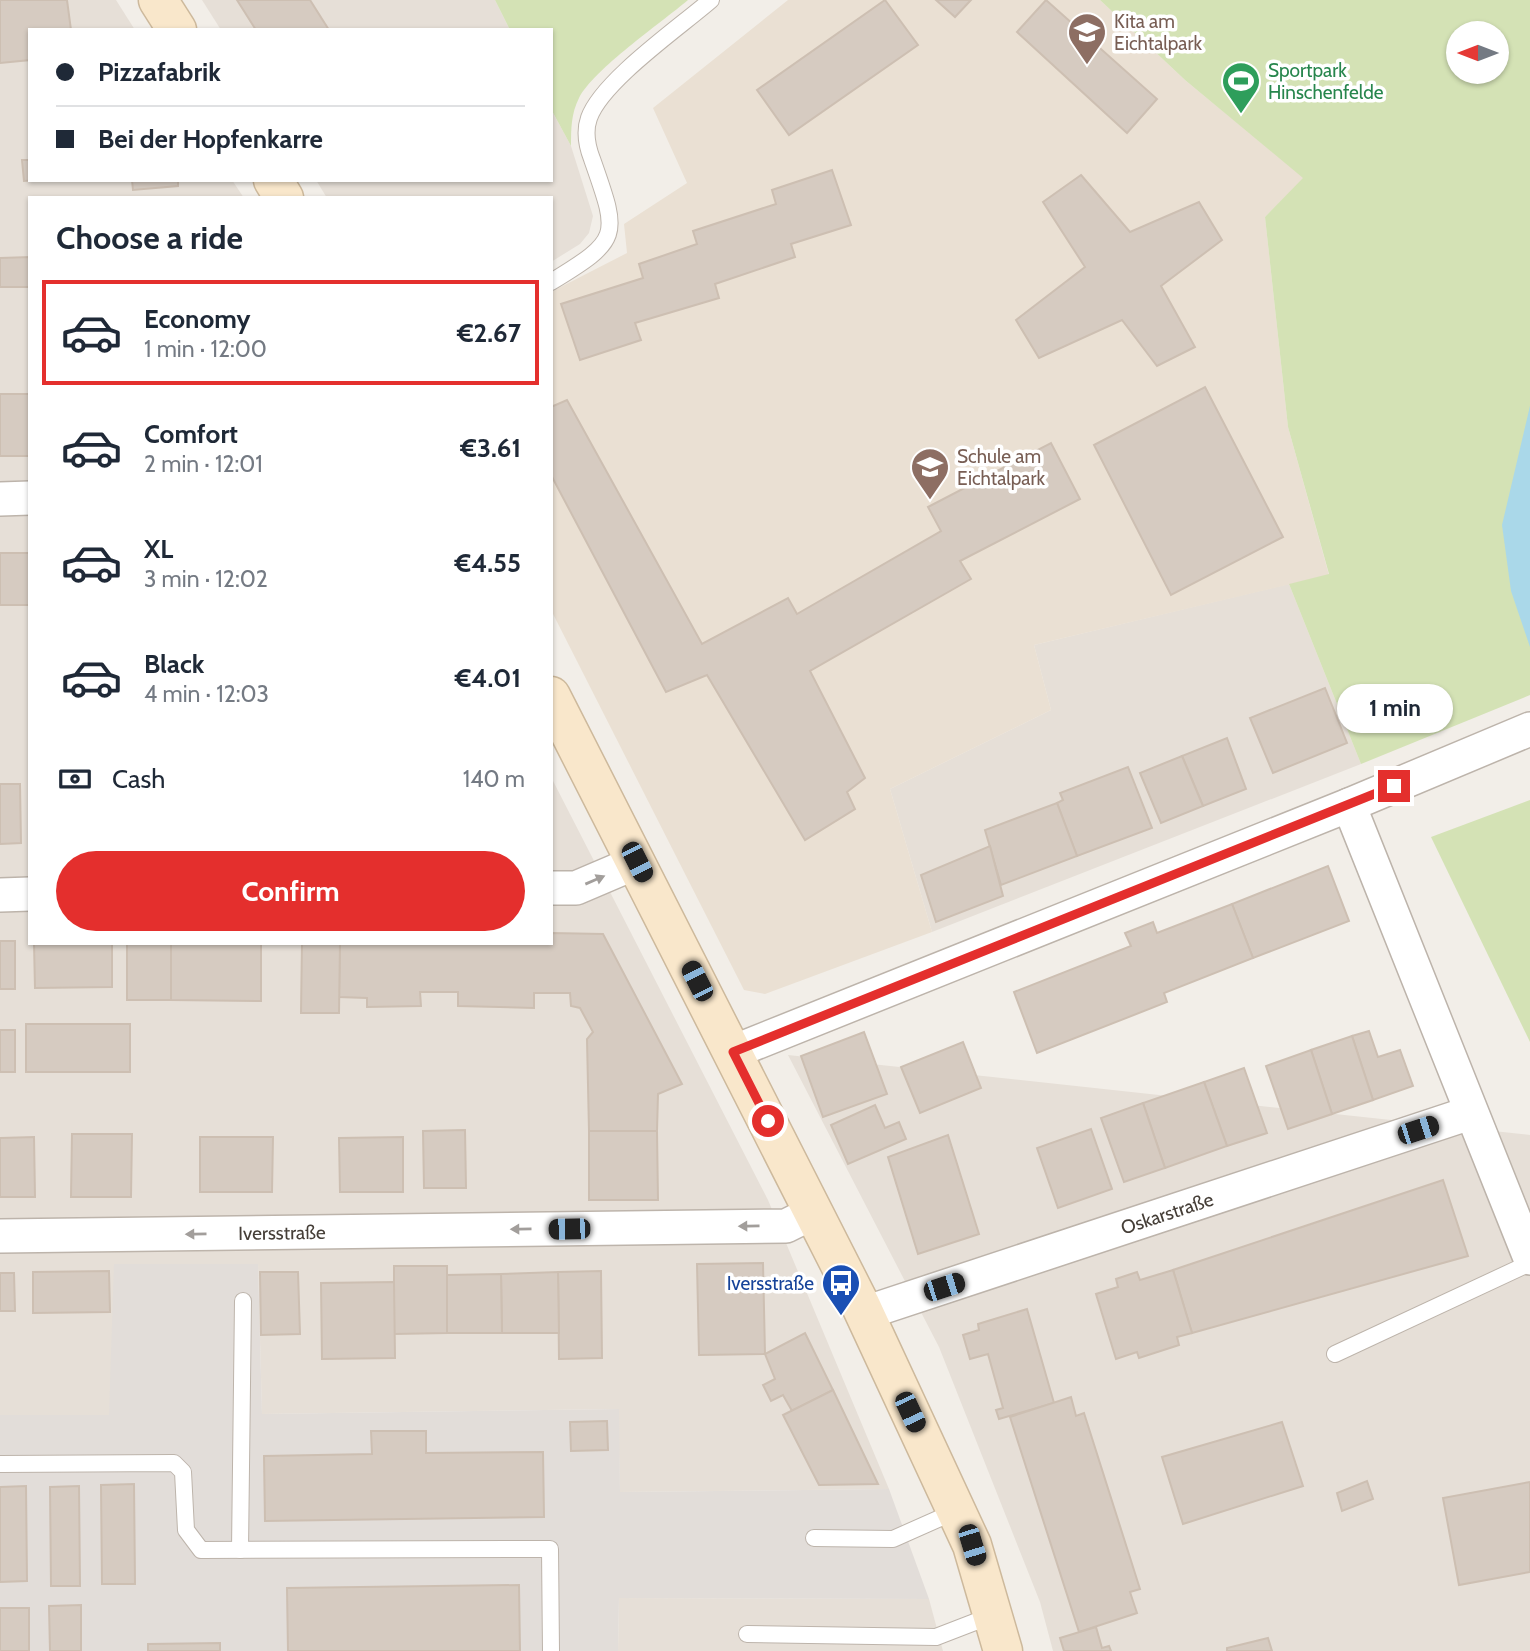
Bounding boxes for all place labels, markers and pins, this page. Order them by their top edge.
place label: Kita am Eichtalpark [1114,10,1202,55]
school or university icon: Kita am Eichtalpark [1066,11,1108,66]
place label: Sportpark Hinschenfelde [1268,59,1384,104]
sports icon: Sportpark Hinschenfelde [1220,60,1262,115]
place label: Schule am Eichtalpark [957,445,1045,490]
school or university icon: Schule am Eichtalpark [909,446,951,501]
bus stop icon: Iversstraße [820,1262,862,1317]
place label: Iversstraße [727,1272,814,1295]

